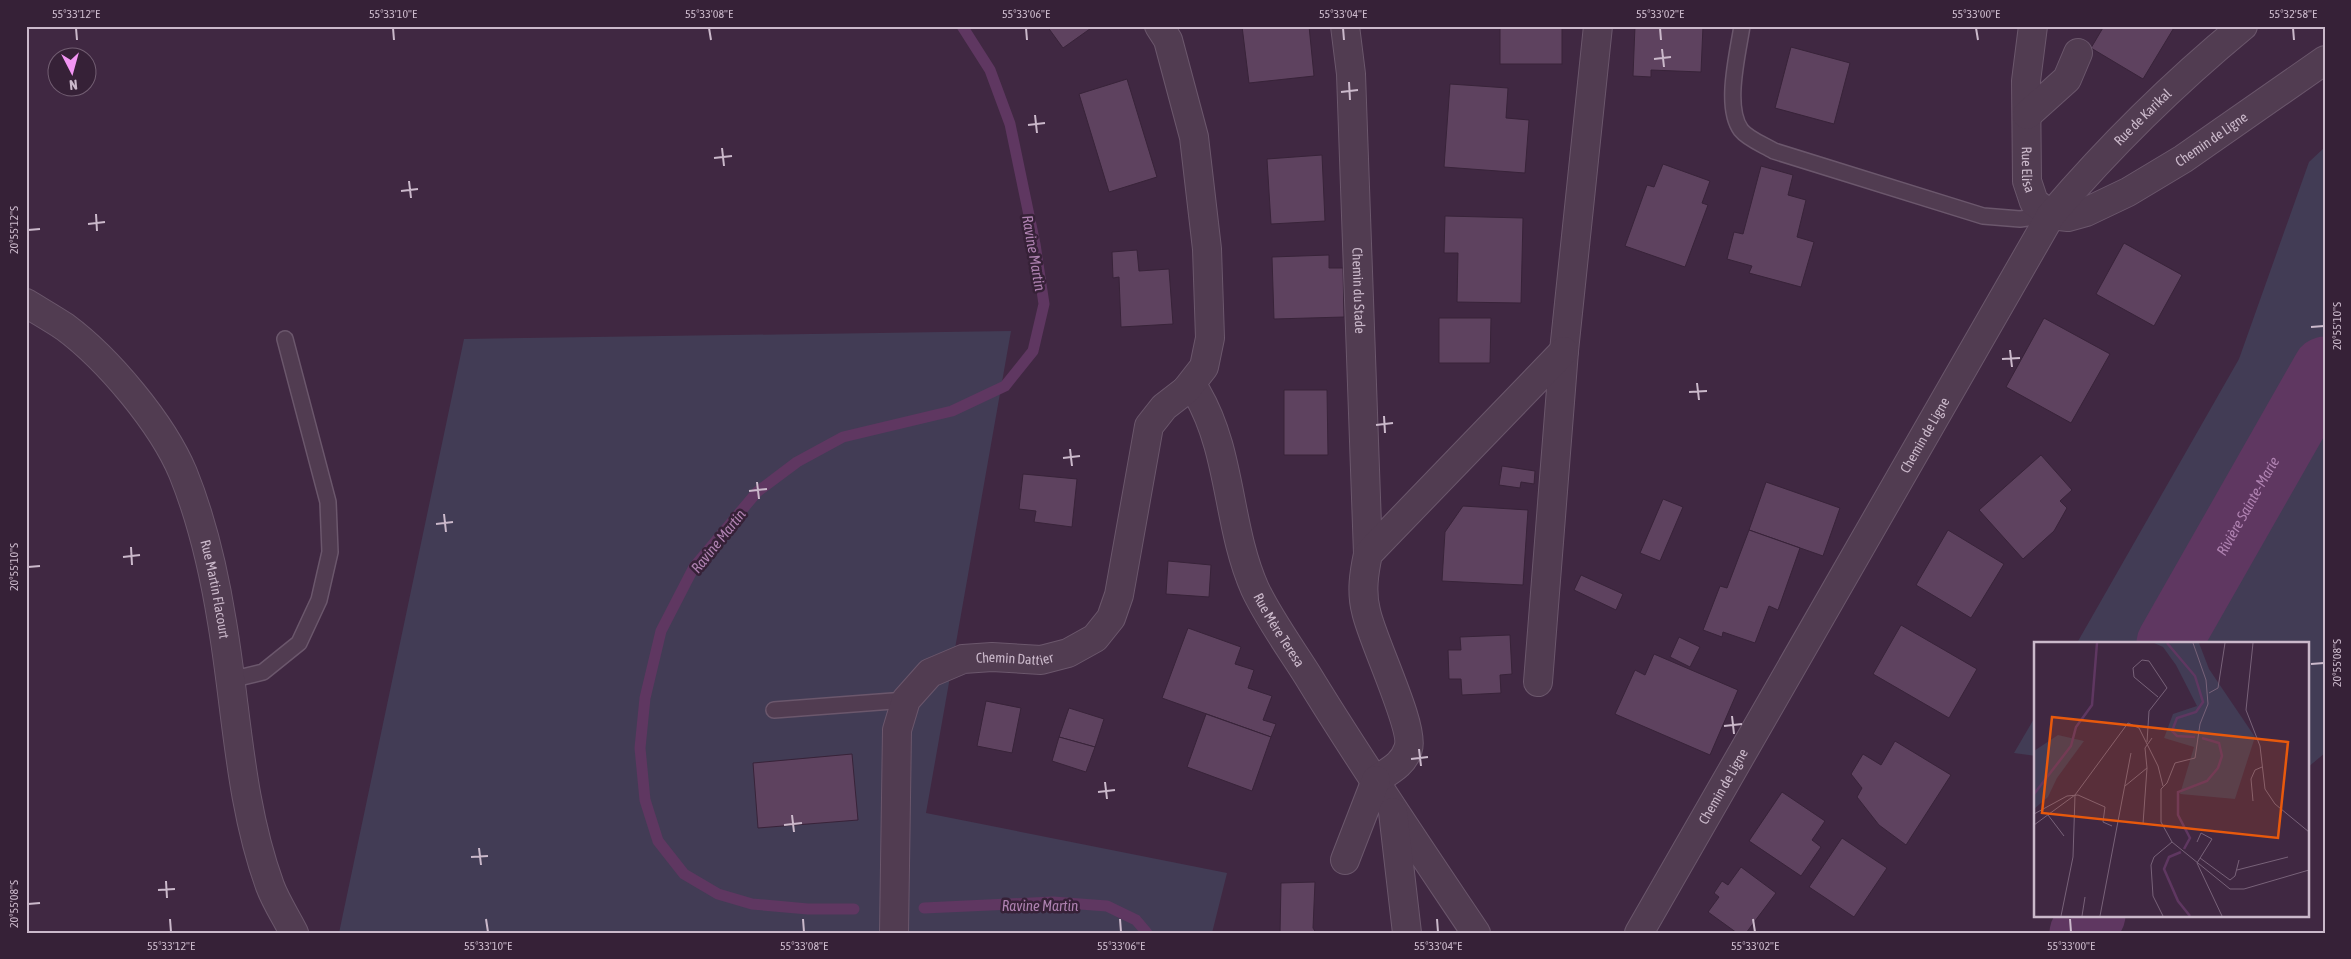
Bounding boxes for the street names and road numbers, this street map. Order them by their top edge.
street label: Rue de Karikal [2111,85,2175,149]
street label: Chemin de Ligne [2172,109,2250,170]
street label: Rue Elisa [2019,146,2038,195]
street label: Chemin du Stade [1349,247,1368,334]
street label: Chemin de Ligne [1897,395,1953,476]
street label: Rue Martin Flacourt [197,538,233,640]
street label: Rue Mère Teresa [1250,590,1308,670]
street label: Chemin Dattier [975,649,1056,668]
street label: Chemin de Ligne [1695,746,1751,827]

